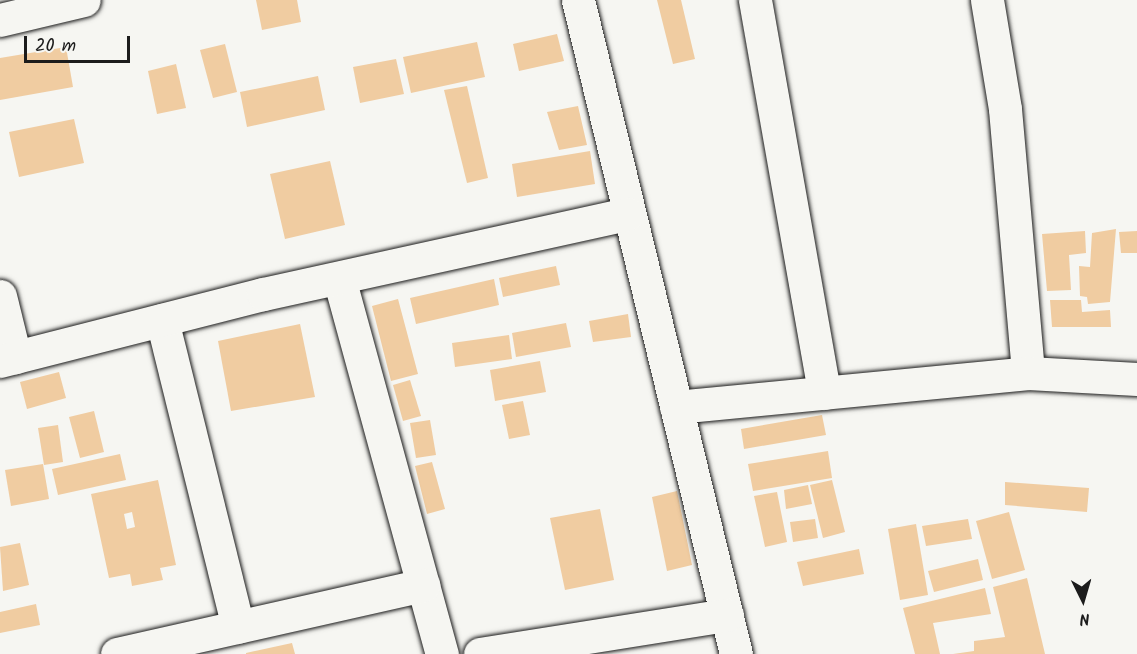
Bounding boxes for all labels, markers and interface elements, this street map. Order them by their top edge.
scale bar [27,24,134,62]
text: 20 m [35,32,76,61]
north arrow [1053,570,1113,630]
text: N [1078,606,1091,631]

